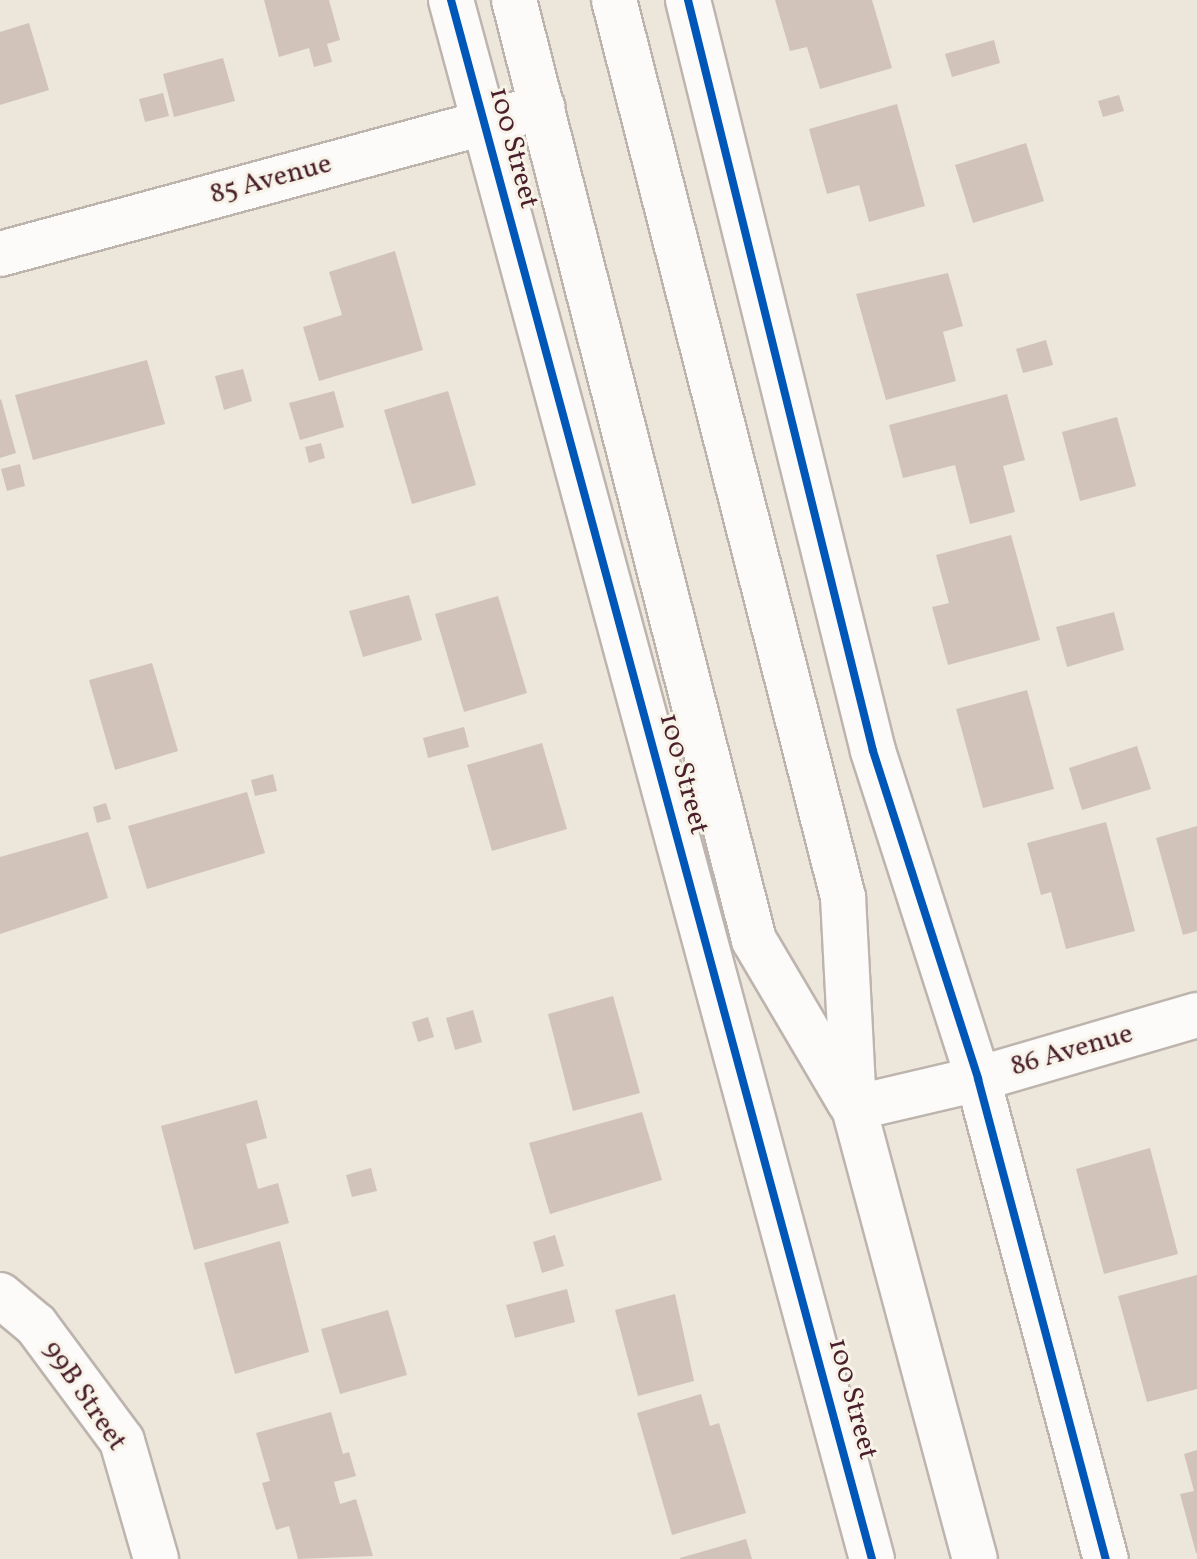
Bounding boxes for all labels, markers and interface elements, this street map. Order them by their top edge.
street label: 100 Street [481,84,545,212]
street label: 85 Avenue [206,148,336,212]
street label: 100 Street [651,710,715,838]
street label: 86 Avenue [1007,1018,1137,1084]
street label: 99B Street [35,1334,133,1458]
street label: 100 Street [820,1335,884,1463]

